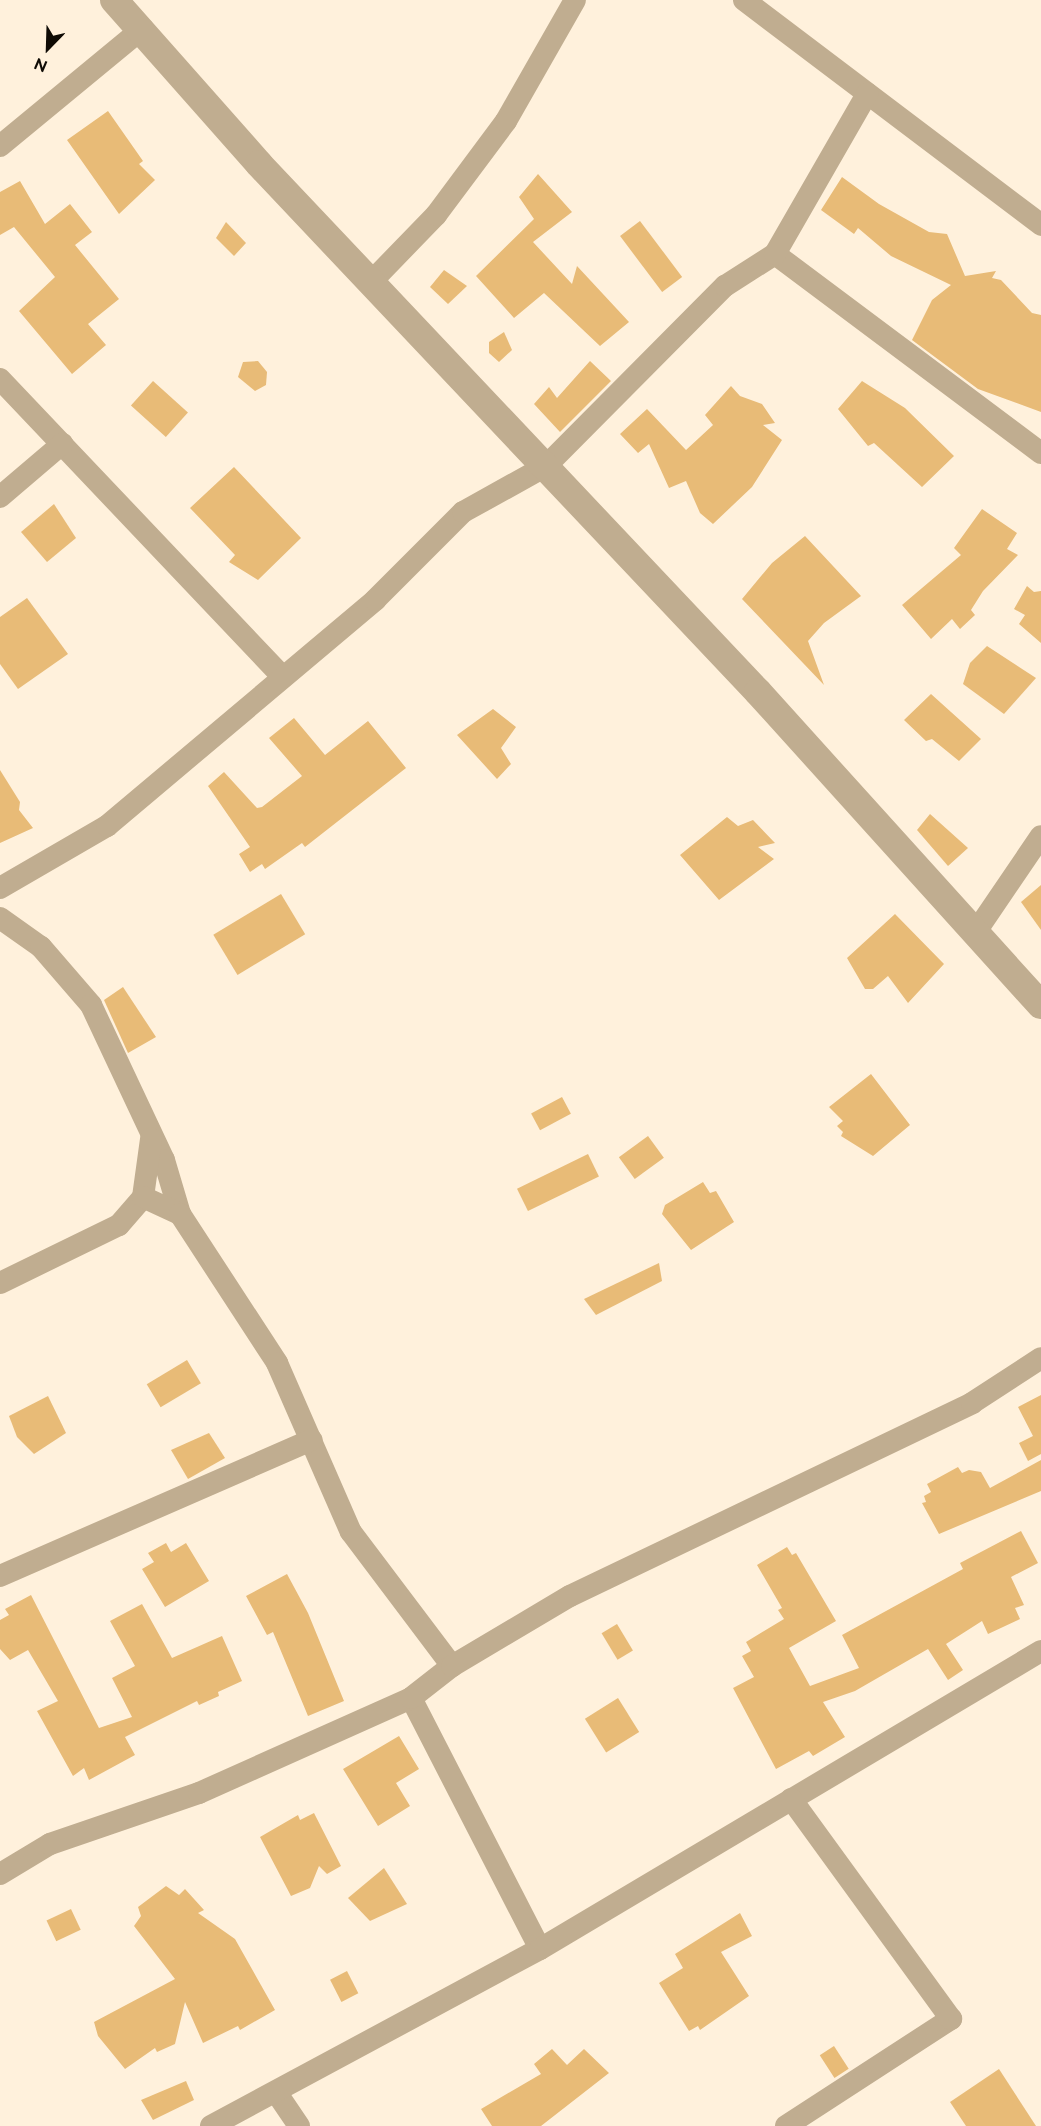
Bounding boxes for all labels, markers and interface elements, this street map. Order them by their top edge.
north arrow [18,18,78,78]
text: N [31,54,50,76]

